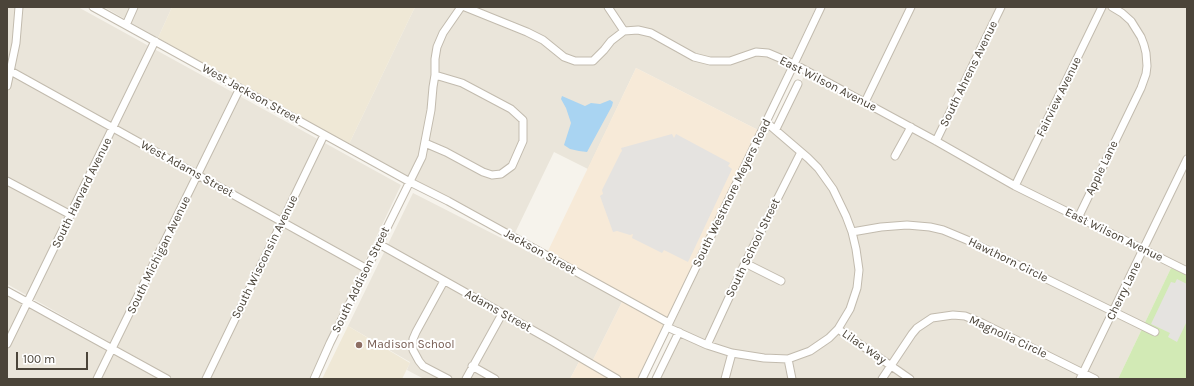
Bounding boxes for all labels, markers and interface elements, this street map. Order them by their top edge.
street label: South Ahrens Avenue [937,19,1001,129]
street label: East Wilson Avenue [777,53,879,115]
street label: Fairview Avenue [1033,55,1085,139]
street label: West Jackson Street [199,61,303,127]
street label: South Westmore Meyers Road [690,116,774,270]
street label: South Harvard Avenue [49,135,115,251]
street label: West Adams Street [138,137,236,201]
street label: Apple Lane [1083,138,1121,198]
street label: South Wisconsin Avenue [229,193,301,321]
street label: South Michigan Avenue [124,194,194,316]
street label: South School Street [723,196,783,300]
street label: East Wilson Avenue [1063,205,1165,265]
street label: South Addison Street [329,225,393,335]
street label: Jackson Street [501,226,579,278]
street label: Hawthorn Circle [966,234,1050,286]
street label: Cherry Lane [1104,259,1144,323]
street label: Adams Street [462,287,534,335]
street label: Magnolia Circle [967,313,1049,361]
street label: Lilac Way [839,327,889,367]
place label: Madison School [367,338,455,352]
marker: Madison School [354,340,364,350]
scale bar [18,344,90,370]
text: 100 m [23,352,55,366]

